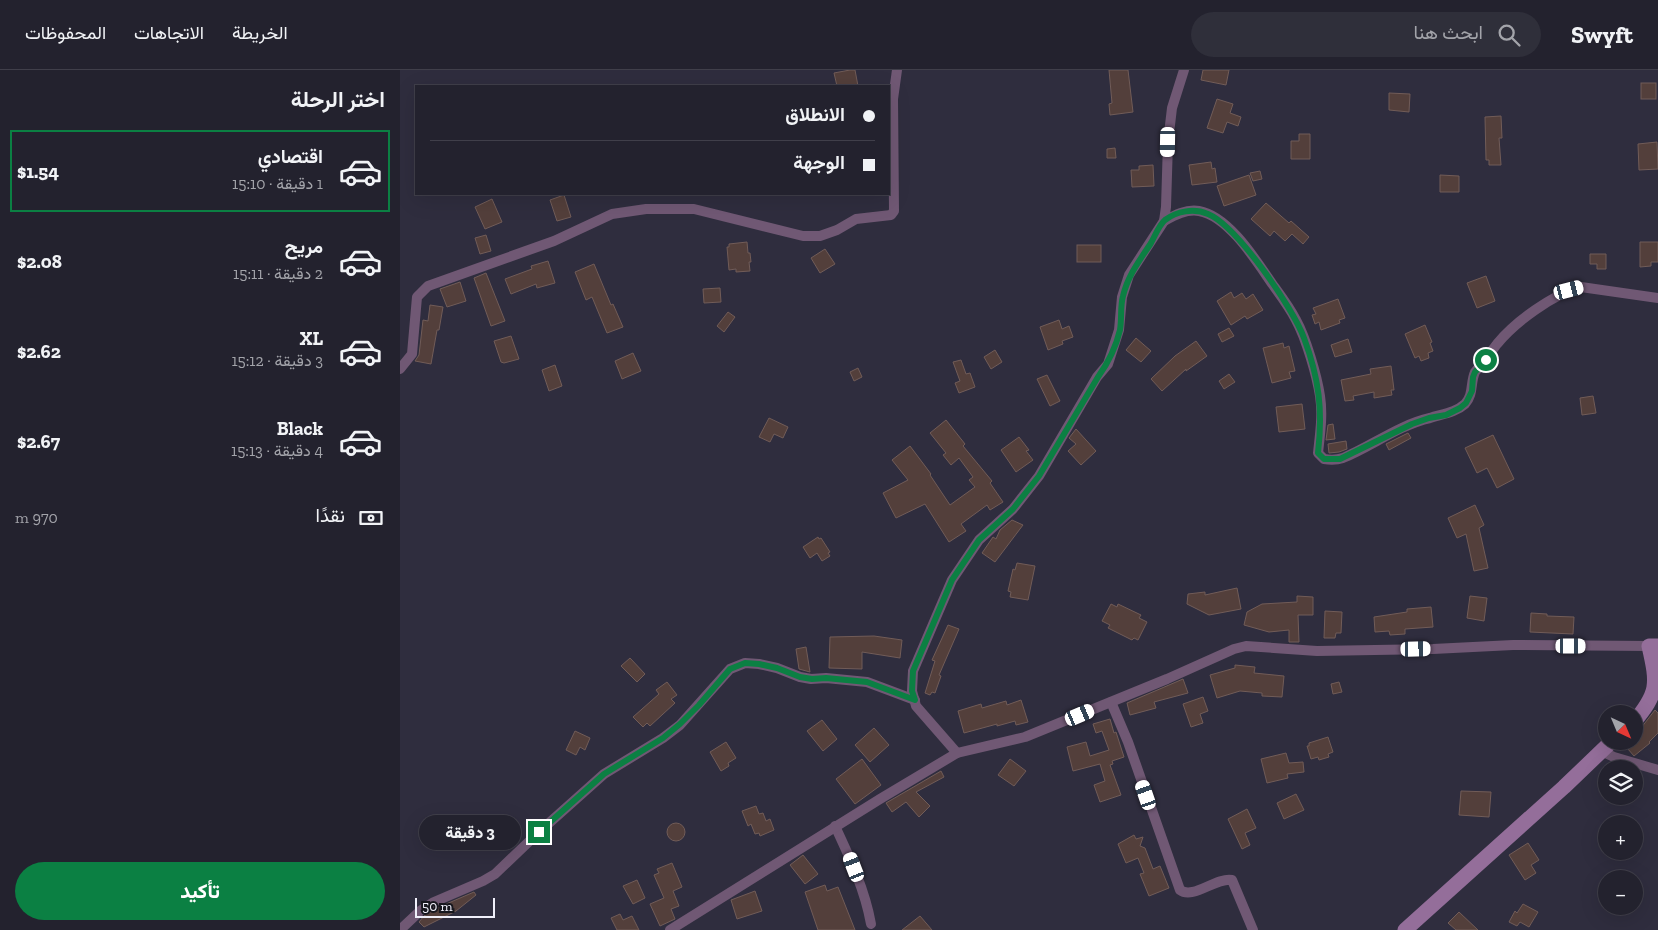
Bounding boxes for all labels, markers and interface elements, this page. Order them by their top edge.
search box [1191,12,1541,57]
text: Swyft [1571,20,1633,49]
text: ابحث هنا [1413,21,1483,44]
icon: search [1495,21,1523,49]
text: المحفوظات [25,22,106,44]
text: الاتجاهات [134,22,204,44]
text: الخريطة [232,22,288,44]
text: اختر الرحلة [291,86,385,113]
text: الانطلاق [785,103,845,126]
car [1160,127,1175,157]
text: اقتصادي [258,145,323,168]
icon: car [338,149,383,194]
text: الوجهة [793,151,845,174]
text: $1.54 [17,160,59,183]
text: 1 دقيقة · 15:10 [232,174,323,193]
text: مريح [285,235,323,258]
icon: car [338,239,383,284]
text: $2.08 [17,250,62,273]
text: 2 دقيقة · 15:11 [233,264,323,283]
car [1552,279,1585,301]
text: XL [300,327,323,350]
icon: car [338,329,383,374]
text: $2.62 [17,340,61,363]
route start [1475,349,1497,371]
text: 3 دقيقة · 15:12 [231,351,323,370]
text: Black [277,417,323,440]
icon: car [338,419,383,464]
text: $2.67 [17,430,60,453]
text: 4 دقيقة · 15:13 [231,441,323,460]
text: نقدًا [316,504,345,527]
icon: cash [357,504,385,532]
text: 970 m [15,508,58,527]
car [1556,639,1586,654]
car [1400,641,1431,657]
car [1063,702,1096,728]
north arrow [1598,705,1642,750]
map controls [1598,705,1643,915]
button: layers [1598,760,1643,805]
car [1134,778,1157,812]
callout: 3 دقيقة [419,814,522,850]
button: + [1598,815,1643,860]
route end [528,821,550,843]
text: 3 دقيقة [445,823,495,842]
car [841,850,866,884]
button: تأكيد [15,862,385,920]
button: − [1598,870,1643,915]
scale bar [415,895,495,918]
text: 50 m [422,898,453,915]

